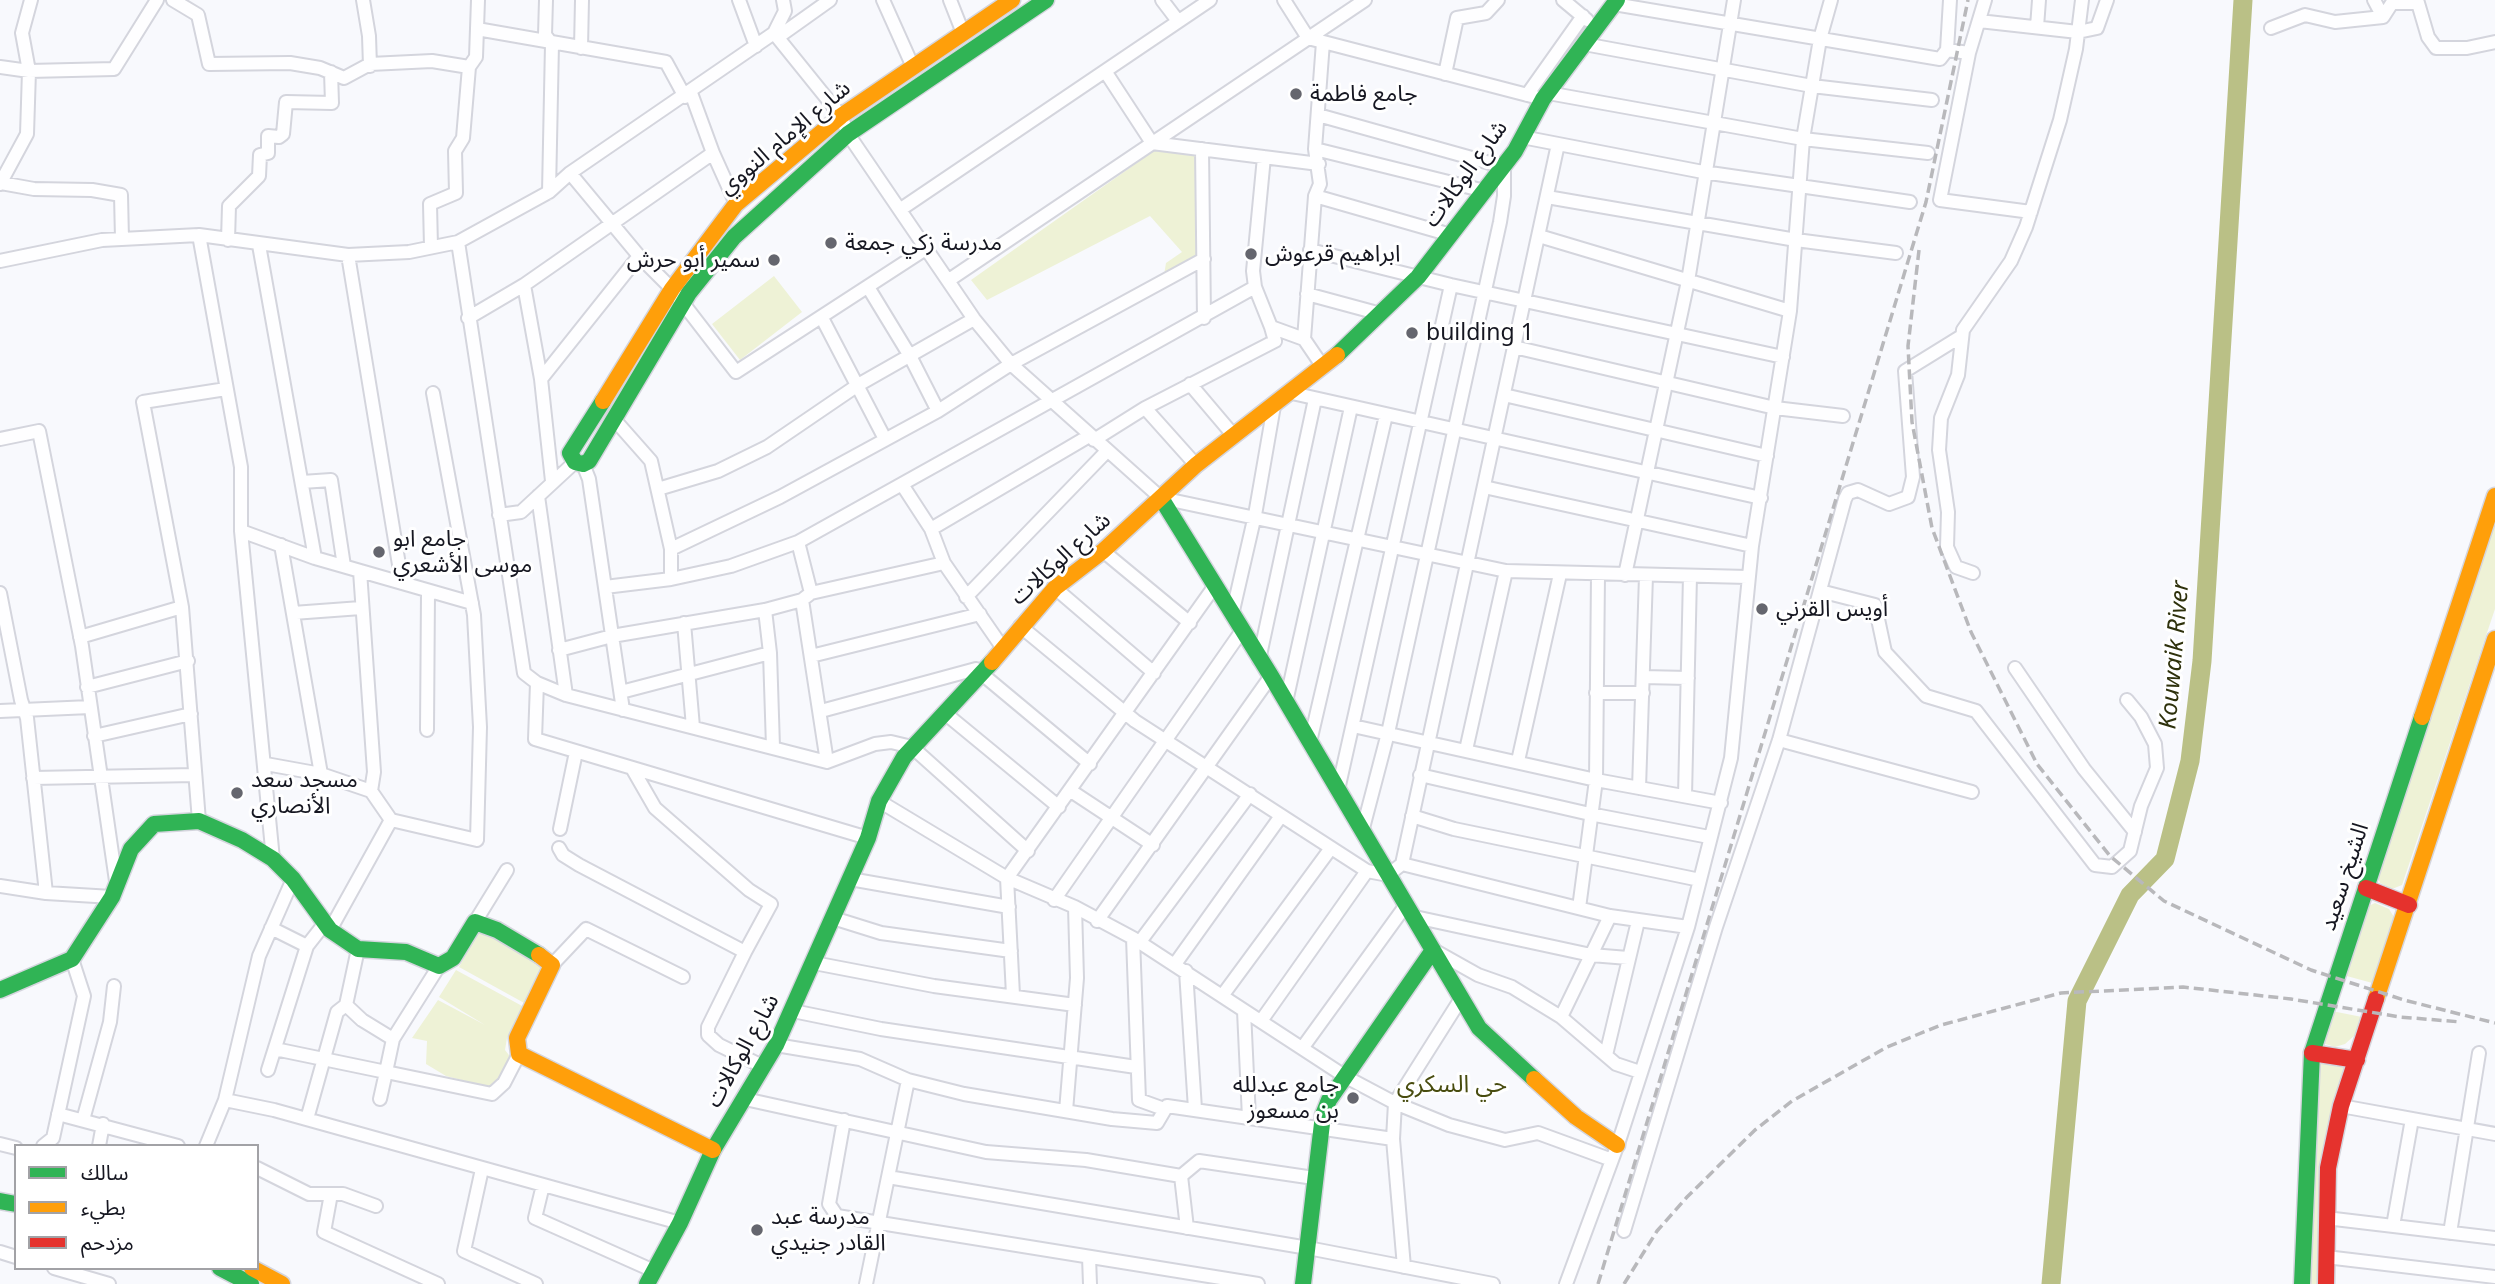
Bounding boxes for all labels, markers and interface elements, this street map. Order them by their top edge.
street label: شارع الإمام النووي [714,75,856,201]
place label: جامع فاطمة [1310,80,1418,108]
marker: جامع فاطمة [1288,86,1304,102]
street label: شارع الوكالات [1418,115,1514,233]
place label: مدرسة زكي جمعة [845,229,1002,257]
marker: مدرسة زكي جمعة [823,235,839,251]
place label: ابراهيم قرعوش [1265,240,1400,268]
place label: سمير أبو حرش [627,246,760,274]
marker: ابراهيم قرعوش [1243,246,1259,262]
marker: سمير أبو حرش [766,252,782,268]
place label: building 1 [1426,319,1534,347]
marker: building 1 [1404,325,1420,341]
street label: شارع الوكالات [1005,507,1117,611]
place label: جامع ابو موسى الأشعري [393,525,532,579]
marker: جامع ابو موسى الأشعري [371,544,387,560]
water label: Kouwaik River [2154,580,2196,730]
place label: أويس القرني [1776,595,1888,623]
marker: أويس القرني [1754,601,1770,617]
place label: مسجد سعد الأنصاري [251,766,358,820]
marker: مسجد سعد الأنصاري [229,785,245,801]
street label: الشيخ سعيد [2315,820,2375,934]
street label: شارع الوكالات [701,989,785,1113]
place label: جامع عبدلله بن مسعوز [1233,1071,1339,1125]
district label: حي السكري [1397,1071,1507,1099]
marker: جامع عبدلله بن مسعوز [1345,1090,1361,1106]
legend [14,1144,259,1270]
text: سالك [81,1158,128,1186]
text: بطيء [81,1193,126,1221]
place label: مدرسة عبد القادر جنيدي [771,1203,886,1257]
marker: مدرسة عبد القادر جنيدي [749,1222,765,1238]
text: مزدحم [81,1228,134,1256]

